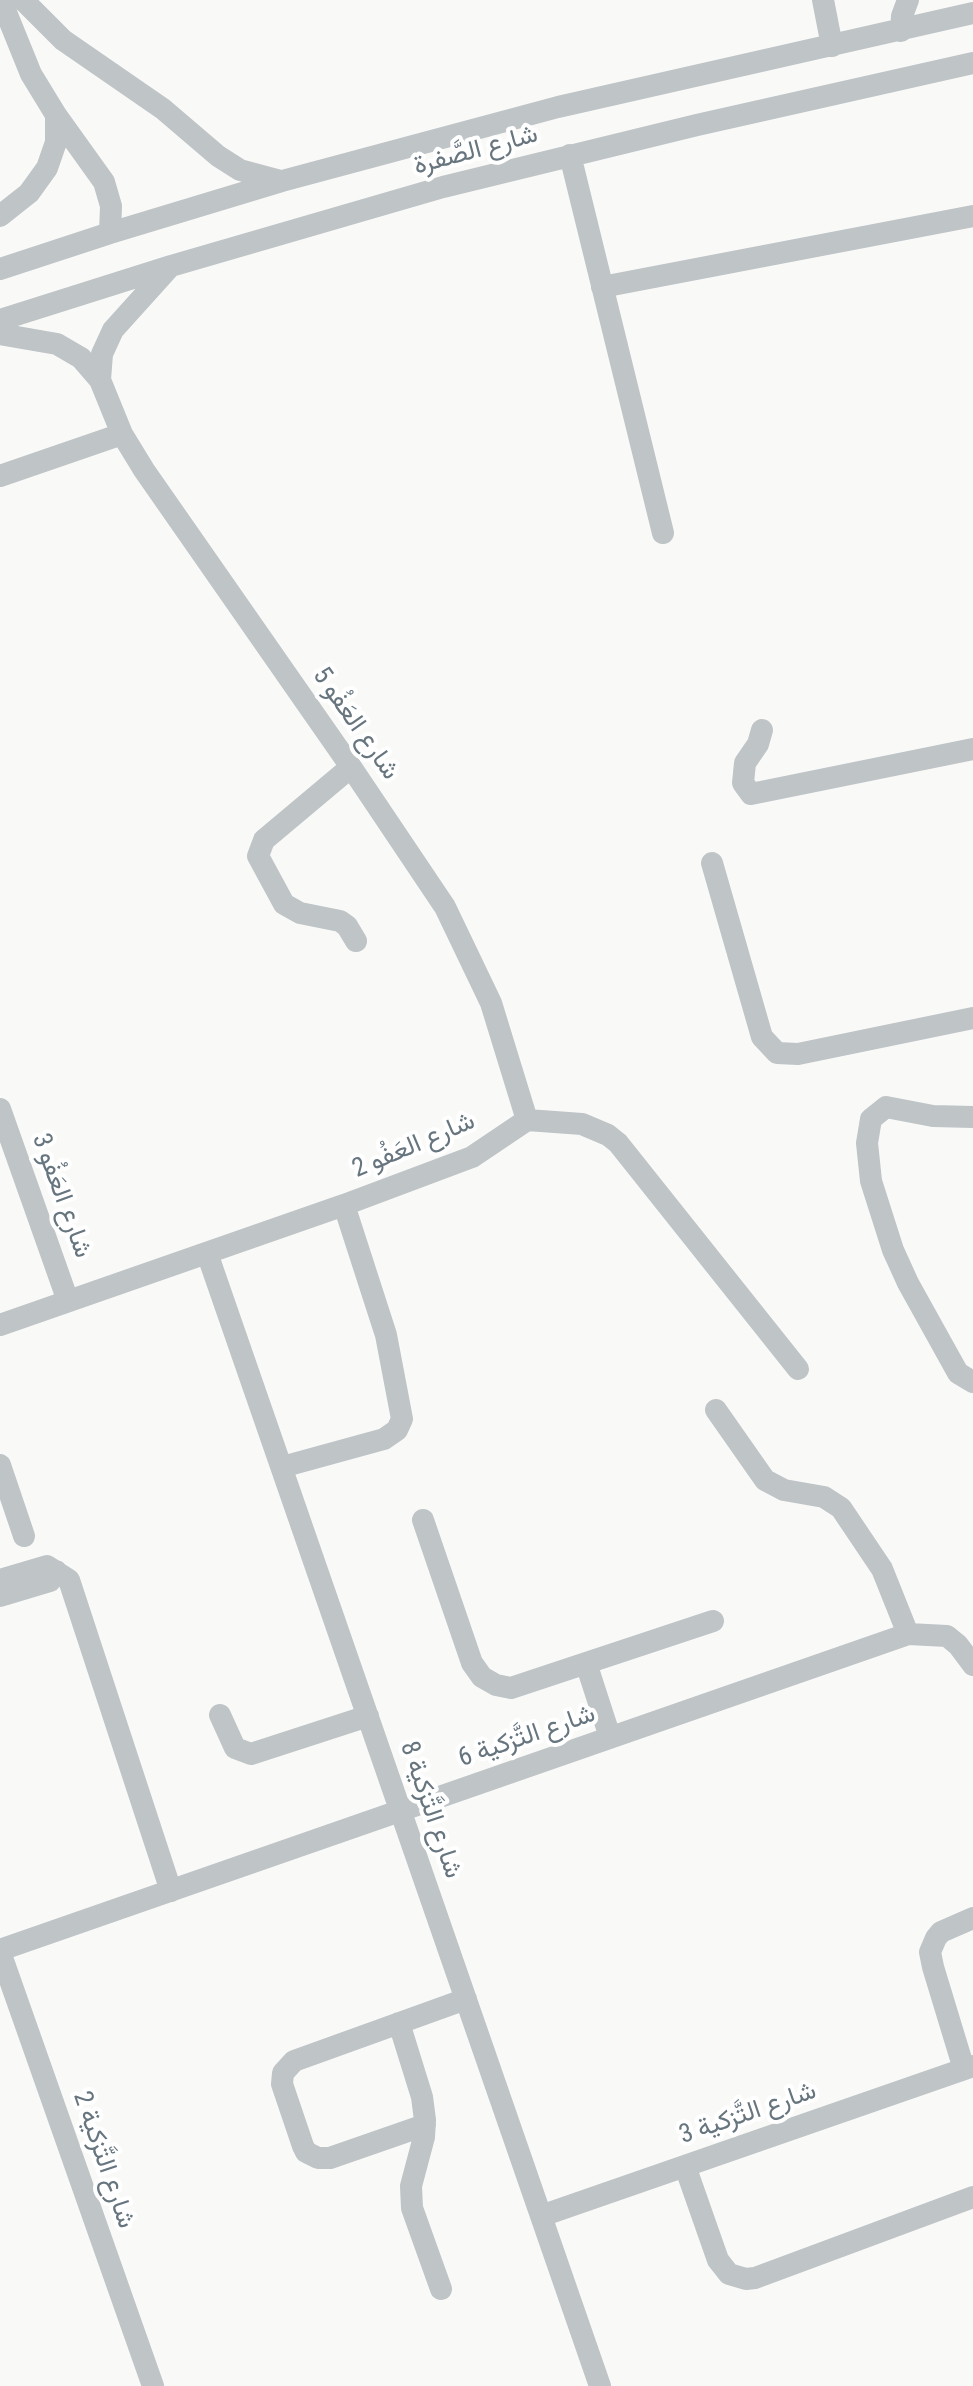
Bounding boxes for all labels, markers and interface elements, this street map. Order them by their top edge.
street label: شارع الصَّفرة [411,119,541,183]
street label: شارع العَفُو 5 [305,662,405,786]
street label: شارع العَفُو 2 [348,1106,480,1186]
street label: شارع العَفُو 3 [24,1130,98,1262]
street label: شارع التَّزكية 6 [454,1699,600,1775]
street label: شارع التَّزكية 8 [392,1737,468,1883]
street label: شارع التَّزكية 3 [675,2076,821,2152]
street label: شارع التَّزكية 2 [65,2087,141,2233]

